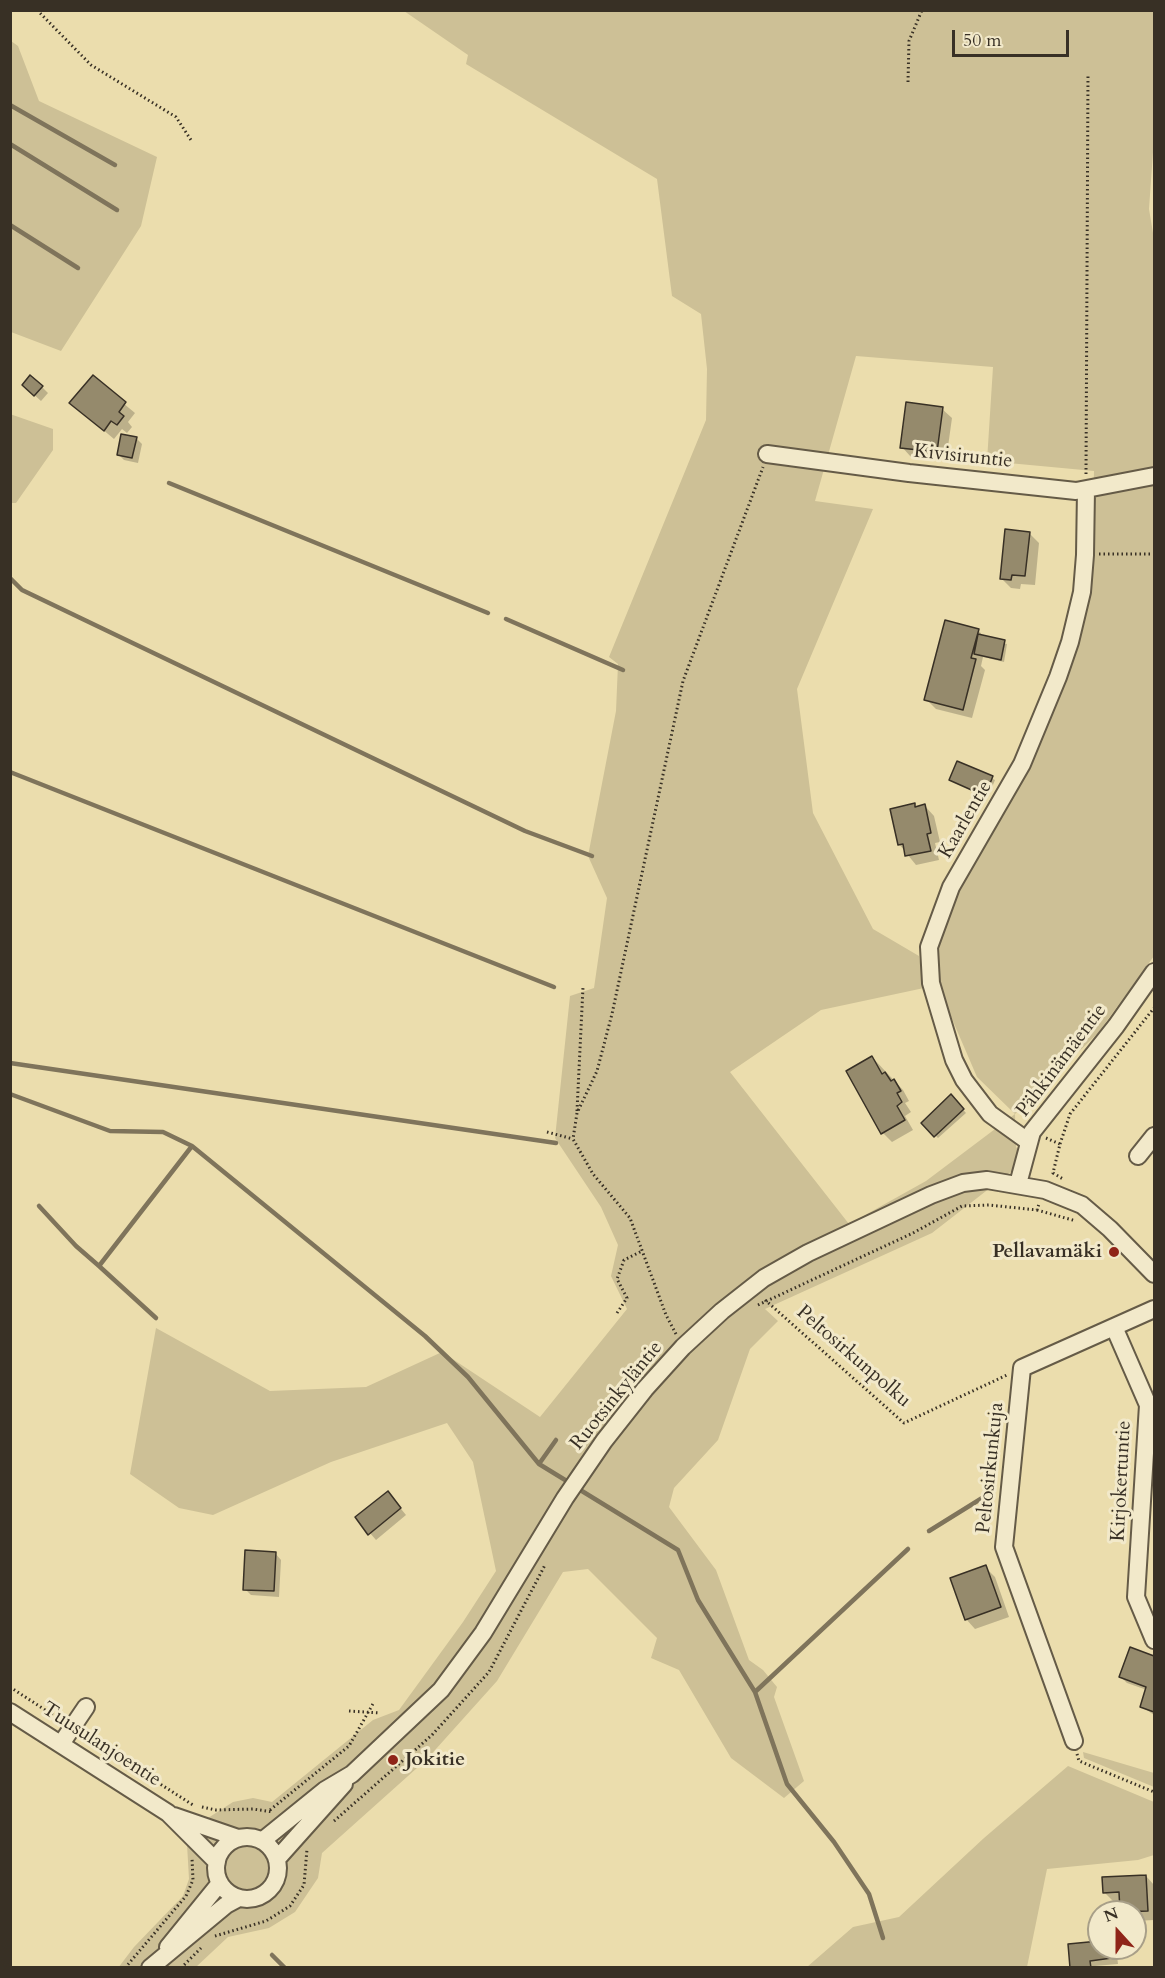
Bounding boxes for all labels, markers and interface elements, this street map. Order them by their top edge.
scale bar [955,18,1072,56]
text: 50 m [963,28,1002,53]
street label: Kivisiruntie [912,440,1014,474]
street label: Kaarlentie [934,777,998,863]
street label: Pähkinämäentie [1012,1000,1112,1122]
place label: Pellavamäki [992,1240,1102,1264]
marker: Pellavamäki [1107,1245,1121,1259]
street label: Peltosirkunpolku [791,1301,915,1413]
street label: Ruotsinkyläntie [566,1337,668,1455]
street label: Peltosirkunkuja [972,1401,1010,1535]
street label: Kirjokertuntie [1107,1420,1137,1542]
street label: Tuusulanjoentie [37,1698,165,1792]
place label: Jokitie [405,1748,465,1772]
marker: Jokitie [386,1753,400,1767]
north arrow [1087,1900,1147,1960]
text: N [1101,1902,1122,1928]

